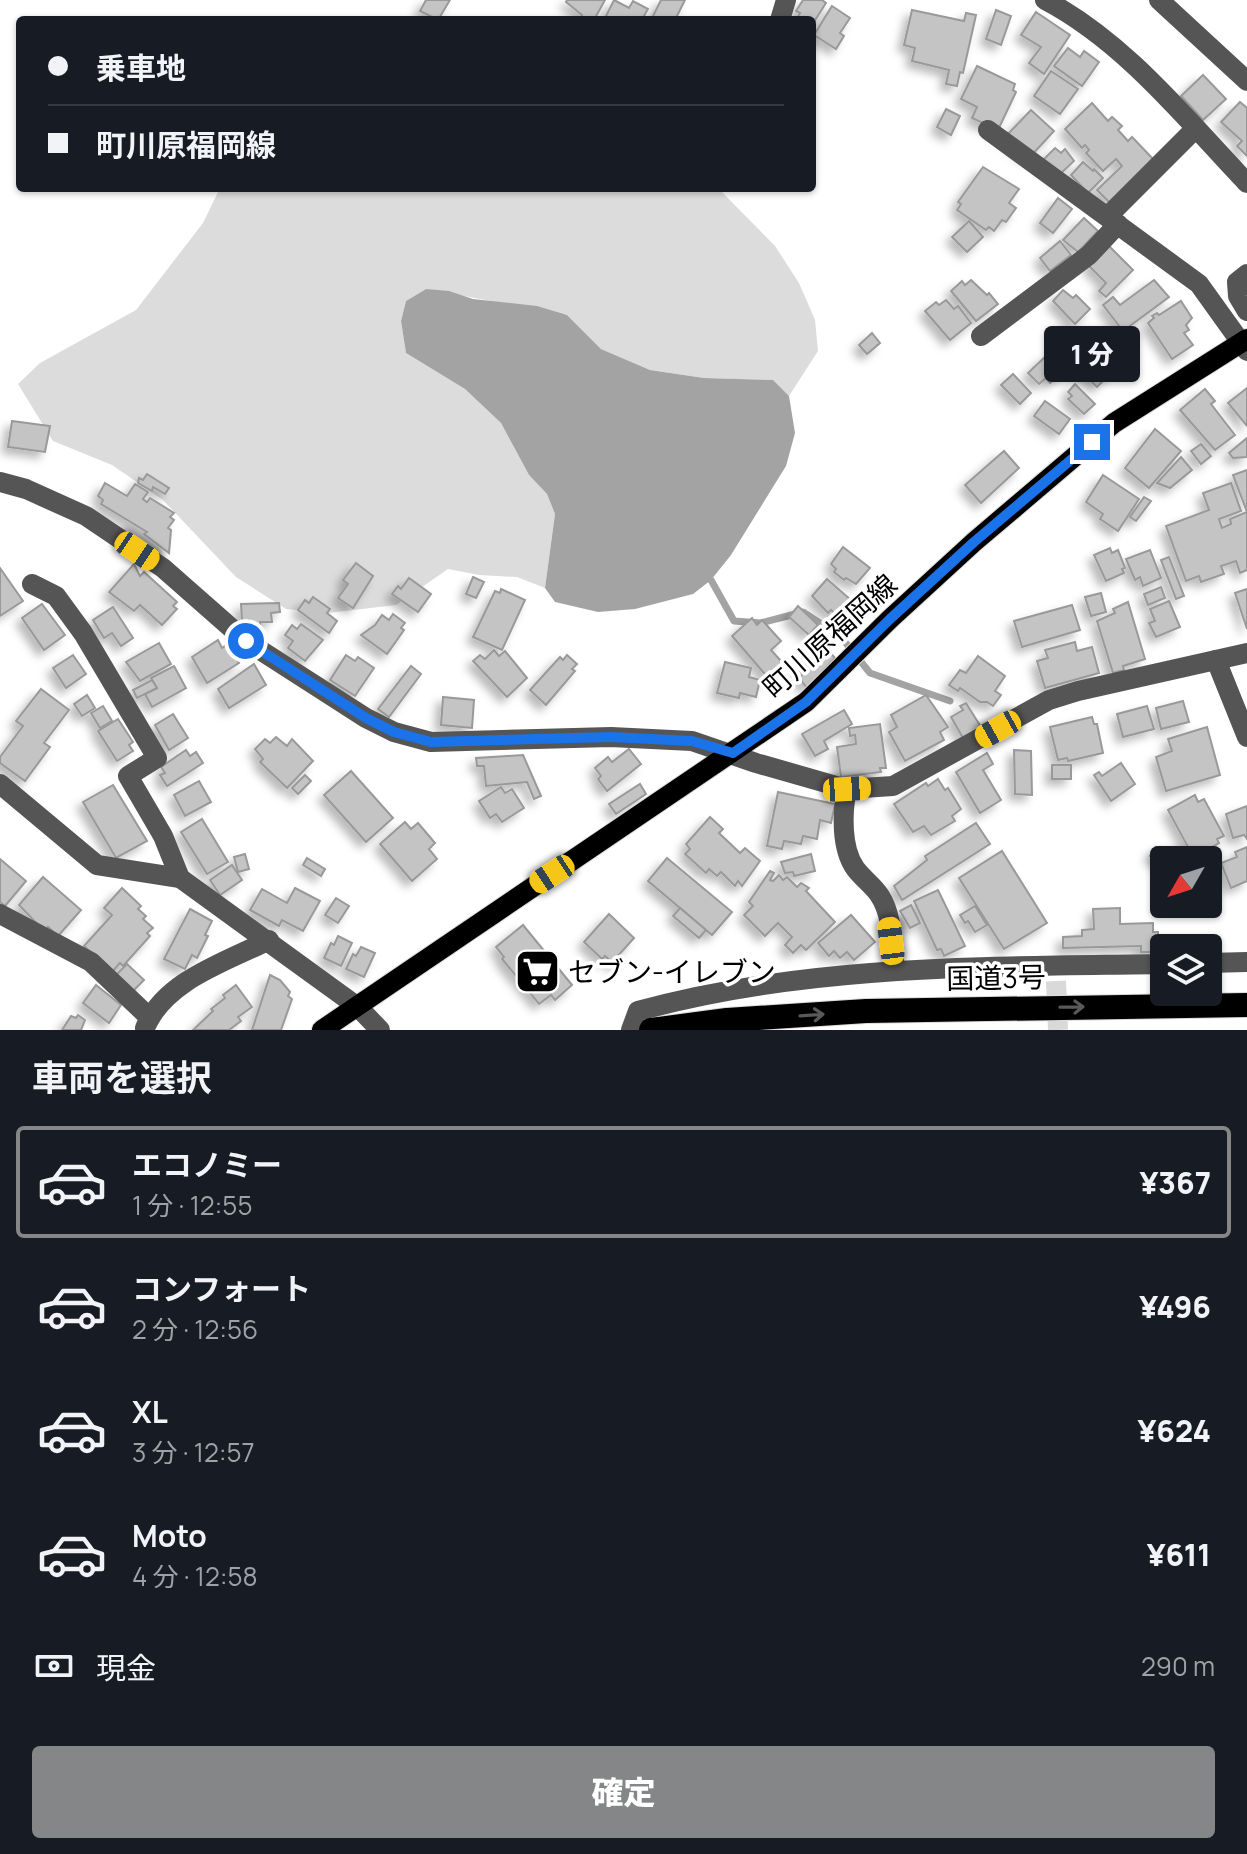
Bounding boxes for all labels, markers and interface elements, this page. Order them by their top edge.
text: 乗車地 [96,47,186,88]
text: 町川原福岡線 [96,124,276,165]
callout: 1 分 [1044,326,1140,382]
text: 1 分 [1070,336,1114,372]
route end [1074,424,1110,460]
car [110,528,164,574]
street label: 町川原福岡線 [754,565,904,706]
route start [228,623,264,659]
car [971,707,1025,751]
car [822,776,872,802]
north arrow [1150,846,1222,918]
map controls [1150,846,1222,1006]
car [525,851,579,897]
car [876,916,906,966]
button: layers [1150,934,1222,1006]
supermarket icon: セブン-イレブン [513,948,561,996]
place label: セブン-イレブン [568,952,776,990]
street label: 国道3号 [946,957,1046,997]
one-way arrow [1058,999,1085,1015]
one-way arrow [798,1007,825,1022]
text: 車両を選択 [32,1053,212,1102]
text: エコノミー [132,1144,282,1185]
icon: car [36,1146,108,1218]
text: ¥367 [1139,1162,1211,1203]
text: 1 分 · 12:55 [132,1187,252,1223]
text: コンフォート [132,1268,311,1309]
icon: car [36,1270,108,1342]
text: ¥496 [1139,1286,1211,1327]
text: 2 分 · 12:56 [132,1311,258,1347]
text: XL [132,1391,168,1432]
icon: car [36,1394,108,1466]
text: ¥624 [1137,1410,1211,1451]
text: 3 分 · 12:57 [132,1434,255,1470]
text: Moto [132,1515,207,1556]
icon: car [36,1518,108,1590]
text: ¥611 [1147,1534,1211,1575]
text: 4 分 · 12:58 [132,1558,258,1594]
icon: cash [32,1644,76,1688]
text: 現金 [96,1647,156,1688]
text: 290 m [1141,1648,1215,1684]
button: 確定 [32,1746,1215,1838]

